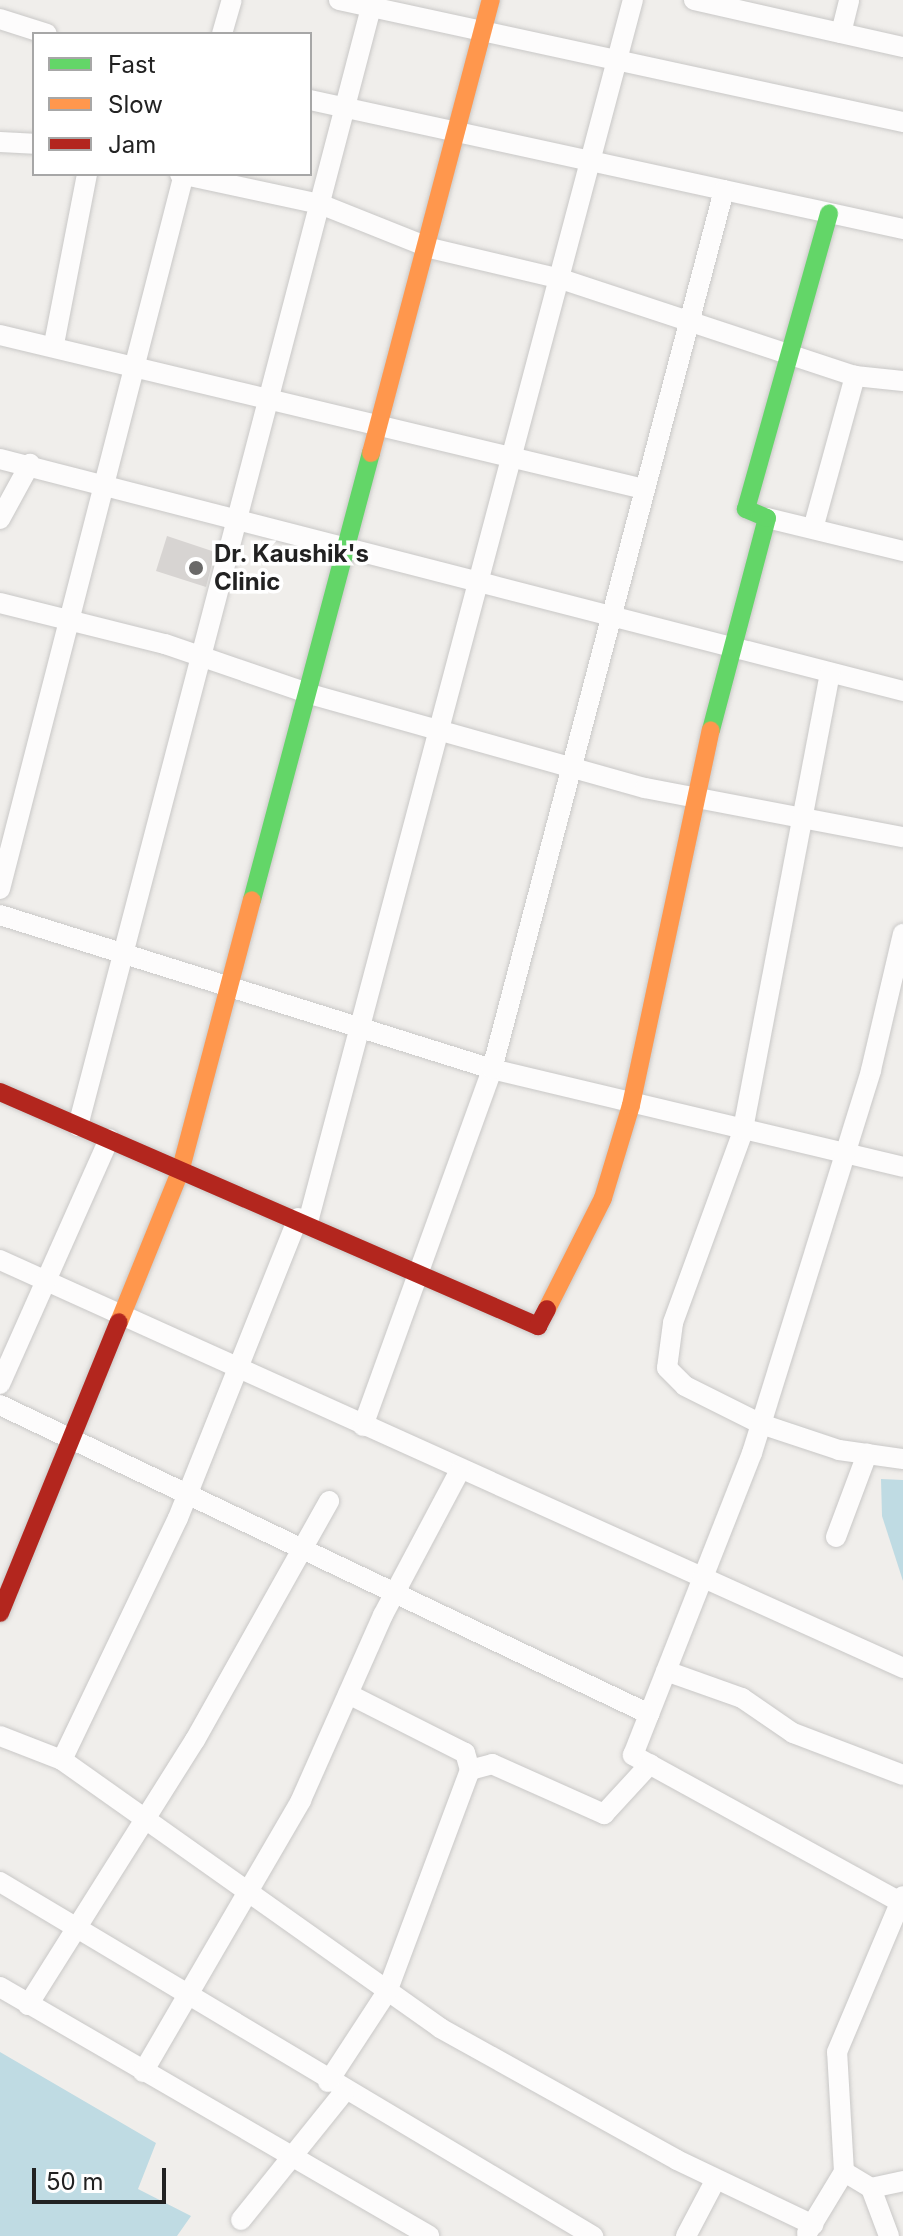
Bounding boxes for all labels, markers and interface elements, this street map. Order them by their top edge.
legend [32,32,312,176]
text: Fast [108,50,156,79]
text: Slow [108,90,163,119]
text: Jam [108,130,156,159]
place label: Dr. Kaushik's Clinic [214,540,370,596]
marker: Dr. Kaushik's Clinic [185,557,207,579]
scale bar [36,2152,170,2202]
text: 50 m [46,2167,104,2196]

